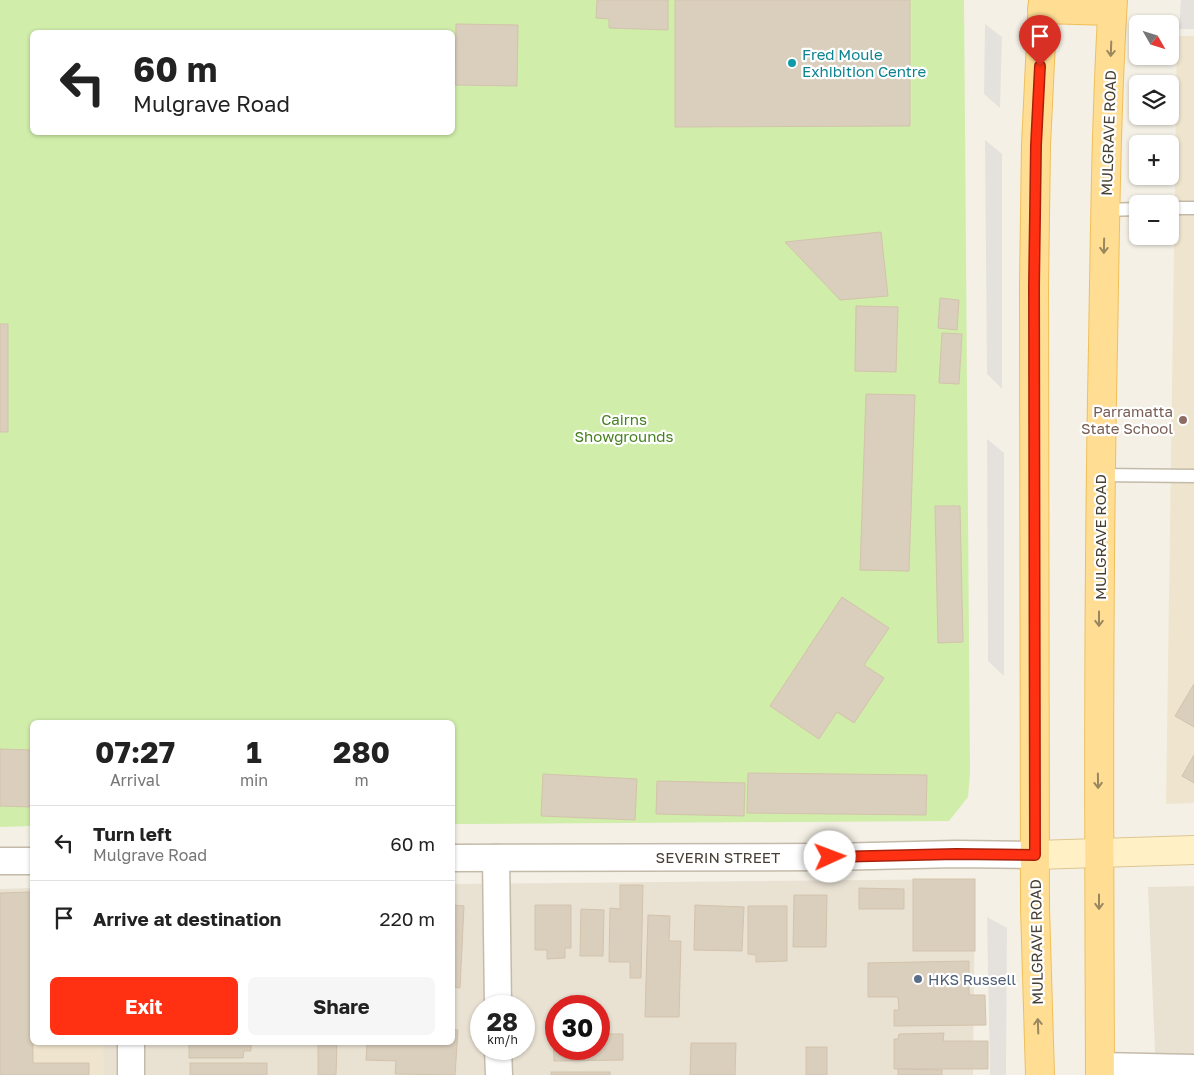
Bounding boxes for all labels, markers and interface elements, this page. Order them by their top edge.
pin [1019,15,1061,66]
north arrow [1129,15,1179,65]
map controls [1129,15,1179,245]
icon: arrive [1026,22,1054,50]
one-way arrow [1106,40,1115,56]
place label: Fred Moule Exhibition Centre [802,45,927,80]
text: 60 m [133,48,217,90]
icon: left [50,50,115,115]
marker: Fred Moule Exhibition Centre [786,57,798,69]
street label: MULGRAVE ROAD [1097,70,1119,196]
button: layers [1129,75,1179,125]
text: Mulgrave Road [133,90,290,117]
button: + [1129,135,1179,185]
button: − [1129,195,1179,245]
one-way arrow [1100,238,1109,254]
place label: Parramatta State School [1081,402,1173,437]
park label: Cairns Showgrounds [574,410,674,445]
marker: Parramatta State School [1177,414,1189,426]
street label: MULGRAVE ROAD [1091,474,1109,600]
one-way arrow [1094,610,1104,626]
text: 07:27 [95,734,175,770]
text: 1 [246,734,262,770]
text: 280 [333,734,390,770]
text: Arrival [110,770,160,790]
text: min [240,770,268,790]
text: m [354,770,369,790]
one-way arrow [1093,772,1103,789]
text: Turn left [93,822,172,845]
icon: left [50,829,78,857]
position arrow [803,830,855,882]
text: 60 m [390,832,435,855]
text: Mulgrave Road [93,845,207,865]
street label: SEVERIN STREET [656,848,780,866]
street label: MULGRAVE ROAD [1026,879,1046,1005]
one-way arrow [1094,893,1104,909]
icon: arrive [50,904,78,932]
text: Arrive at destination [93,907,281,930]
text: 220 m [380,907,435,930]
place label: HKS Russell [928,970,1016,988]
marker: HKS Russell [912,973,924,985]
button: Exit [50,977,238,1035]
button: Share [248,977,435,1035]
speed limit sign: 30 [545,995,610,1060]
text: 28 [487,1006,518,1037]
one-way arrow [1033,1019,1043,1035]
text: km/h [487,1032,518,1047]

